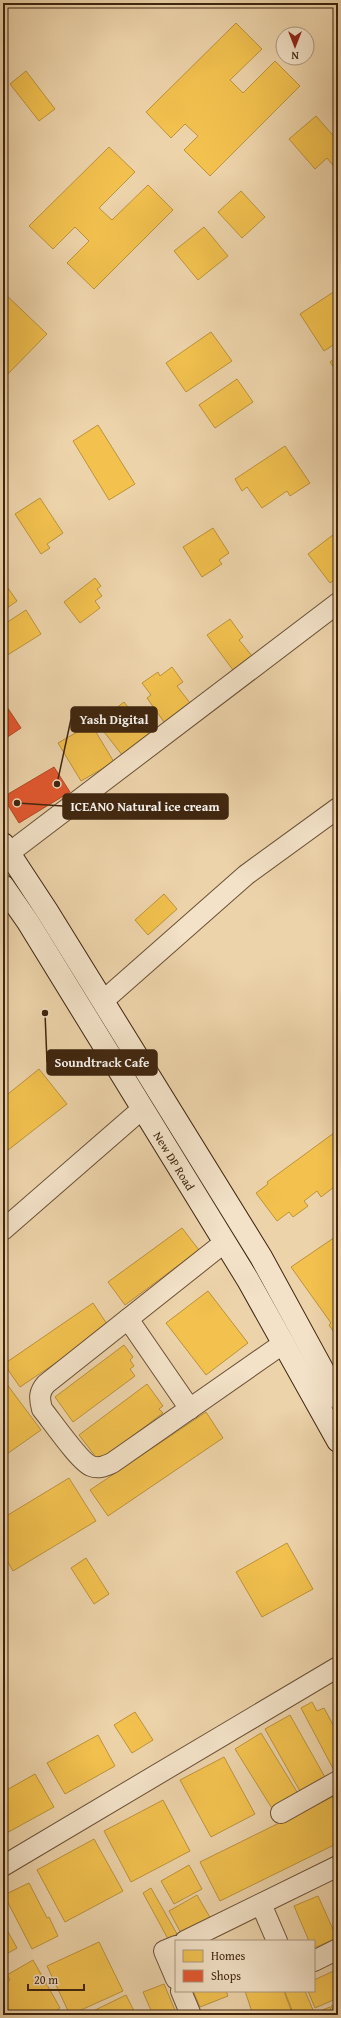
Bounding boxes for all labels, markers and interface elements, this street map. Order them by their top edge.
north arrow [275,26,315,66]
text: N [291,48,299,64]
callout: Yash Digital [71,707,157,732]
text: Yash Digital [79,710,149,729]
callout: ICEANO Natural ice cream [63,794,228,819]
text: ICEANO Natural ice cream [70,797,220,816]
callout: Soundtrack Cafe [47,1050,157,1075]
text: Soundtrack Cafe [55,1053,149,1072]
street label: New DP Road [150,1128,200,1194]
legend [175,1940,315,1992]
text: Homes [211,1947,246,1964]
scale bar [28,1966,84,1992]
text: Shops [211,1967,241,1984]
text: 20 m [34,1971,58,1988]

